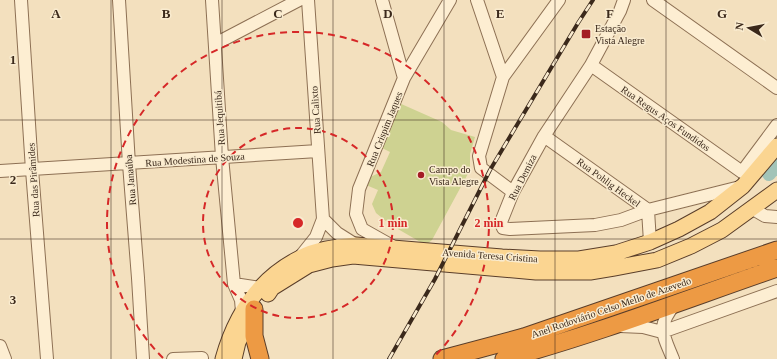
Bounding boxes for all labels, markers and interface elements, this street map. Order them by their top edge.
text: A [51,6,61,21]
text: B [162,6,171,21]
text: C [273,6,283,21]
text: D [383,6,393,21]
text: E [496,6,504,21]
text: F [606,6,614,21]
text: G [717,6,727,21]
north arrow [729,8,769,48]
text: N [733,21,746,31]
place label: Estação Vista Alegre [595,23,645,46]
marker: Estação Vista Alegre [580,28,592,40]
text: 1 [10,52,16,67]
street label: Rua Regus Aços Fundidos [619,84,712,153]
street label: Rua Calixto [308,86,323,134]
street label: Rua Jequitibá [212,90,227,146]
street label: Rua Crispim Jaques [364,90,405,168]
street label: Rua das Pirâmides [25,142,42,217]
street label: Rua Modestina de Souza [145,150,246,168]
street label: Rua Demiza [506,152,539,202]
street label: Rua Janaúba [123,154,138,206]
street label: Rua Pohlig Heckel [575,156,643,209]
place label: Campo do Vista Alegre [429,164,479,187]
marker: Campo do Vista Alegre [416,170,426,180]
text: 2 [10,172,16,187]
centre of rings [291,216,305,230]
text: 1 min [378,216,408,230]
text: 2 min [474,216,504,230]
street label: Avenida Teresa Cristina [442,247,539,264]
street label: Anel Rodoviário Celso Mello de Azevedo [530,275,692,340]
text: 3 [10,292,17,307]

